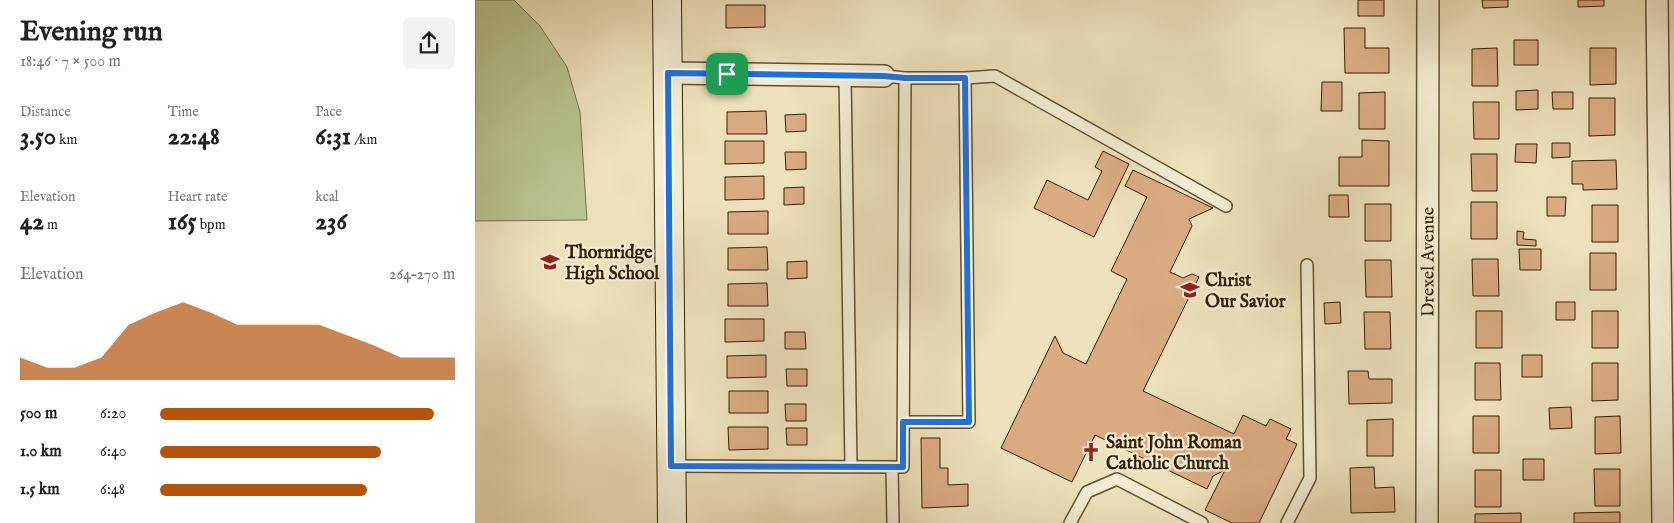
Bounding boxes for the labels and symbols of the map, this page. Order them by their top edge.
pin [706,53,748,95]
street label: Drexel Avenue [1417,207,1441,317]
place label: Thornridge High School [564,242,660,286]
school or university icon: Thornridge High School [539,251,561,273]
place label: Christ Our Savior [1205,270,1286,314]
school or university icon: Christ Our Savior [1179,279,1201,301]
place label: Saint John Roman Catholic Church [1106,432,1242,476]
church icon: Saint John Roman Catholic Church [1080,441,1102,463]

